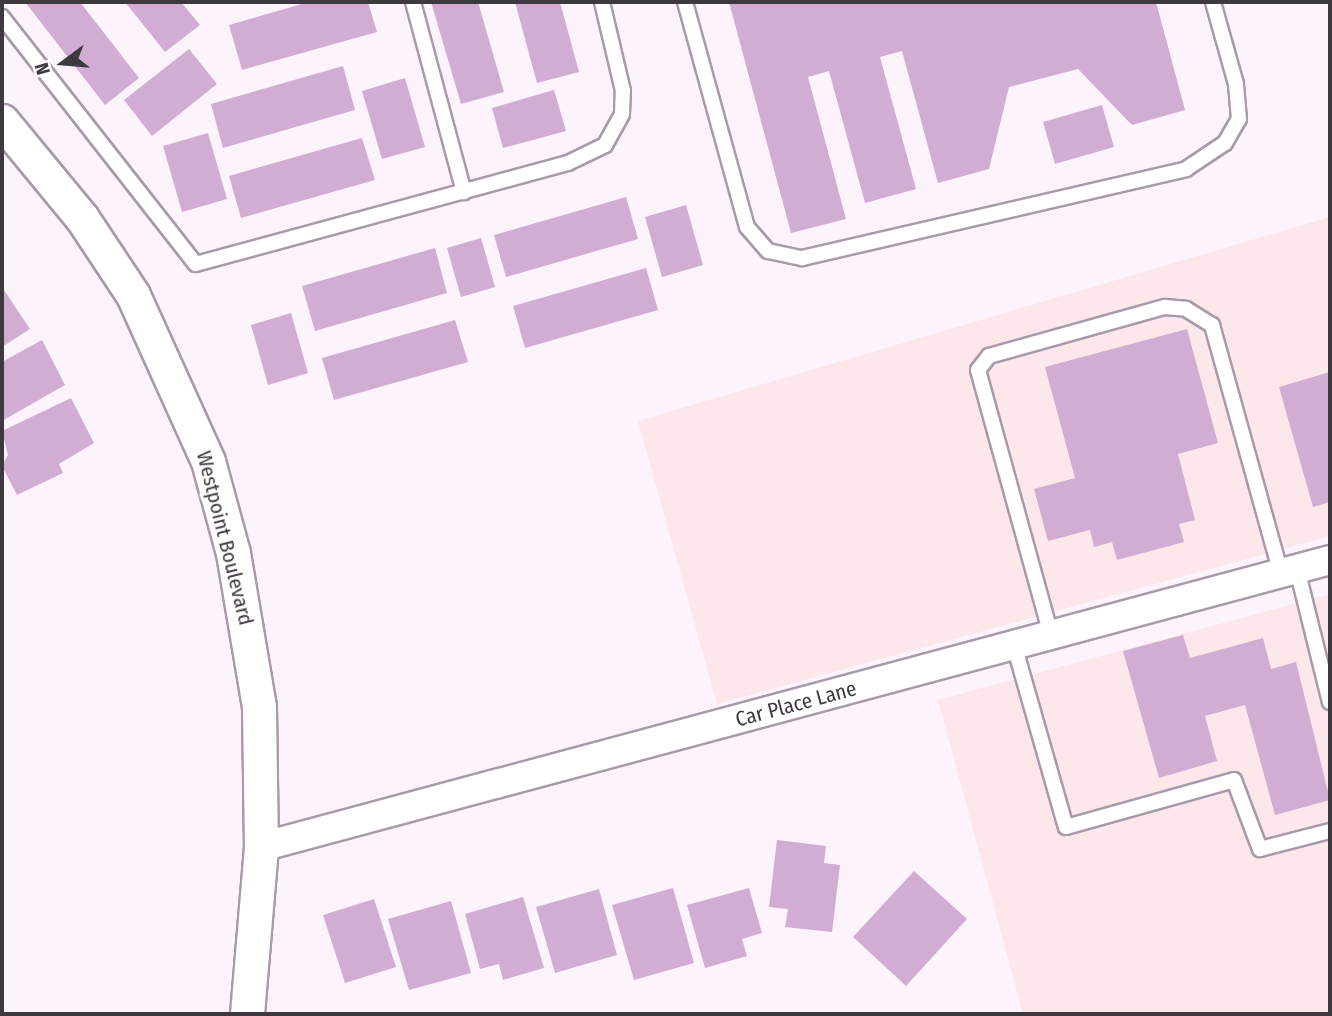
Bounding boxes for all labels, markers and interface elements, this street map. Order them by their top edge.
north arrow [28,28,98,98]
text: N [30,60,55,78]
street label: Westpoint Boulevard [191,448,259,628]
street label: Car Place Lane [733,676,859,732]

